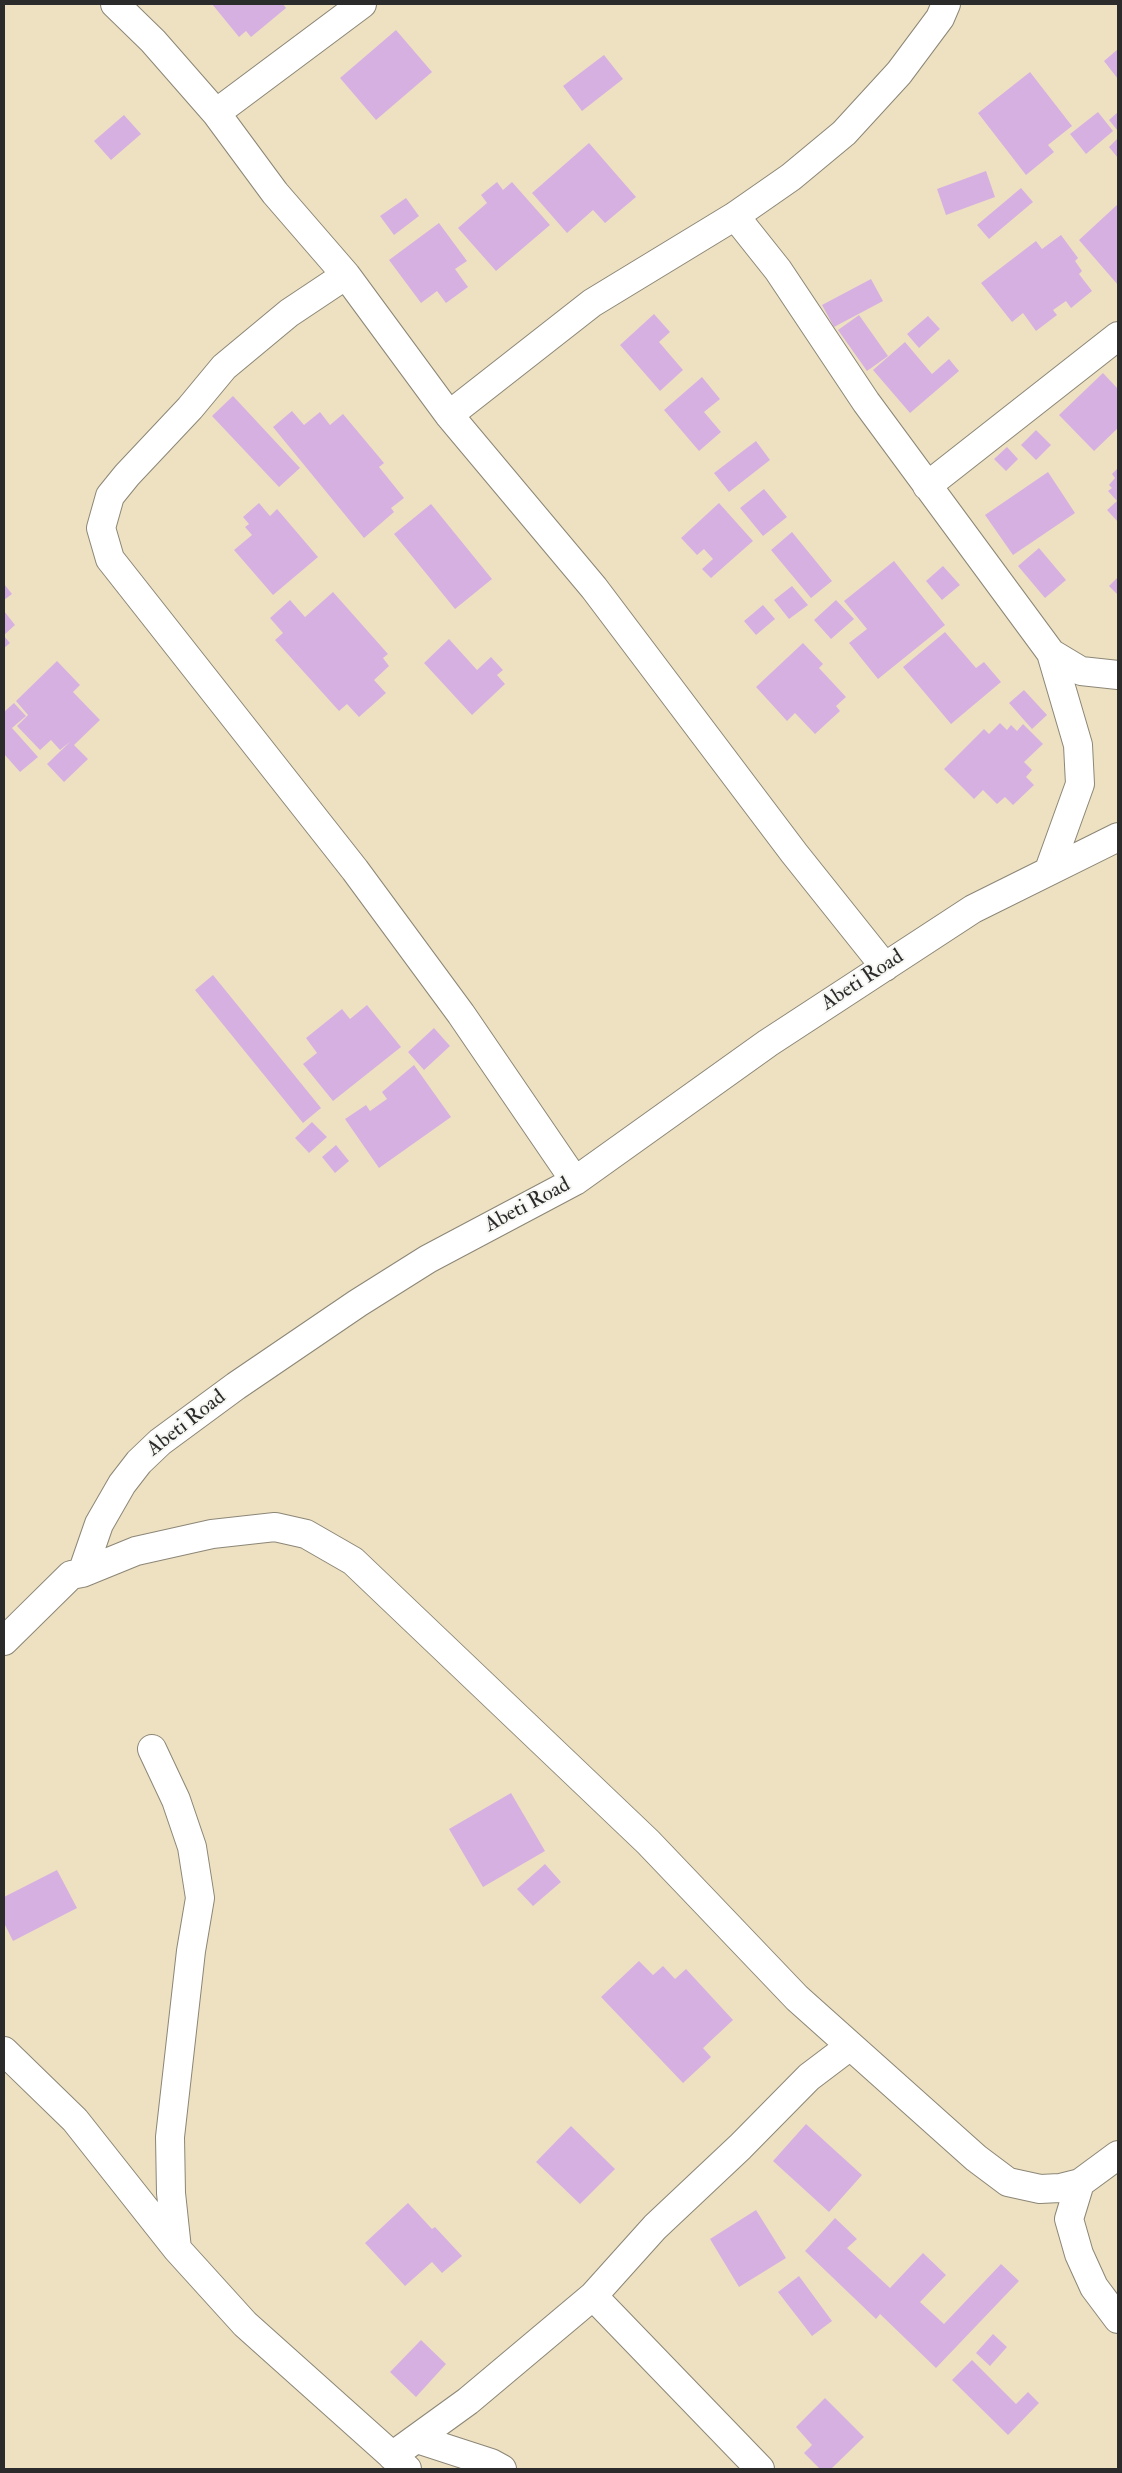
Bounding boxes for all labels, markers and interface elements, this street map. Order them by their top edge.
street label: Abeti Road [817,945,909,1017]
street label: Abeti Road [481,1173,575,1239]
street label: Abeti Road [143,1385,231,1463]

